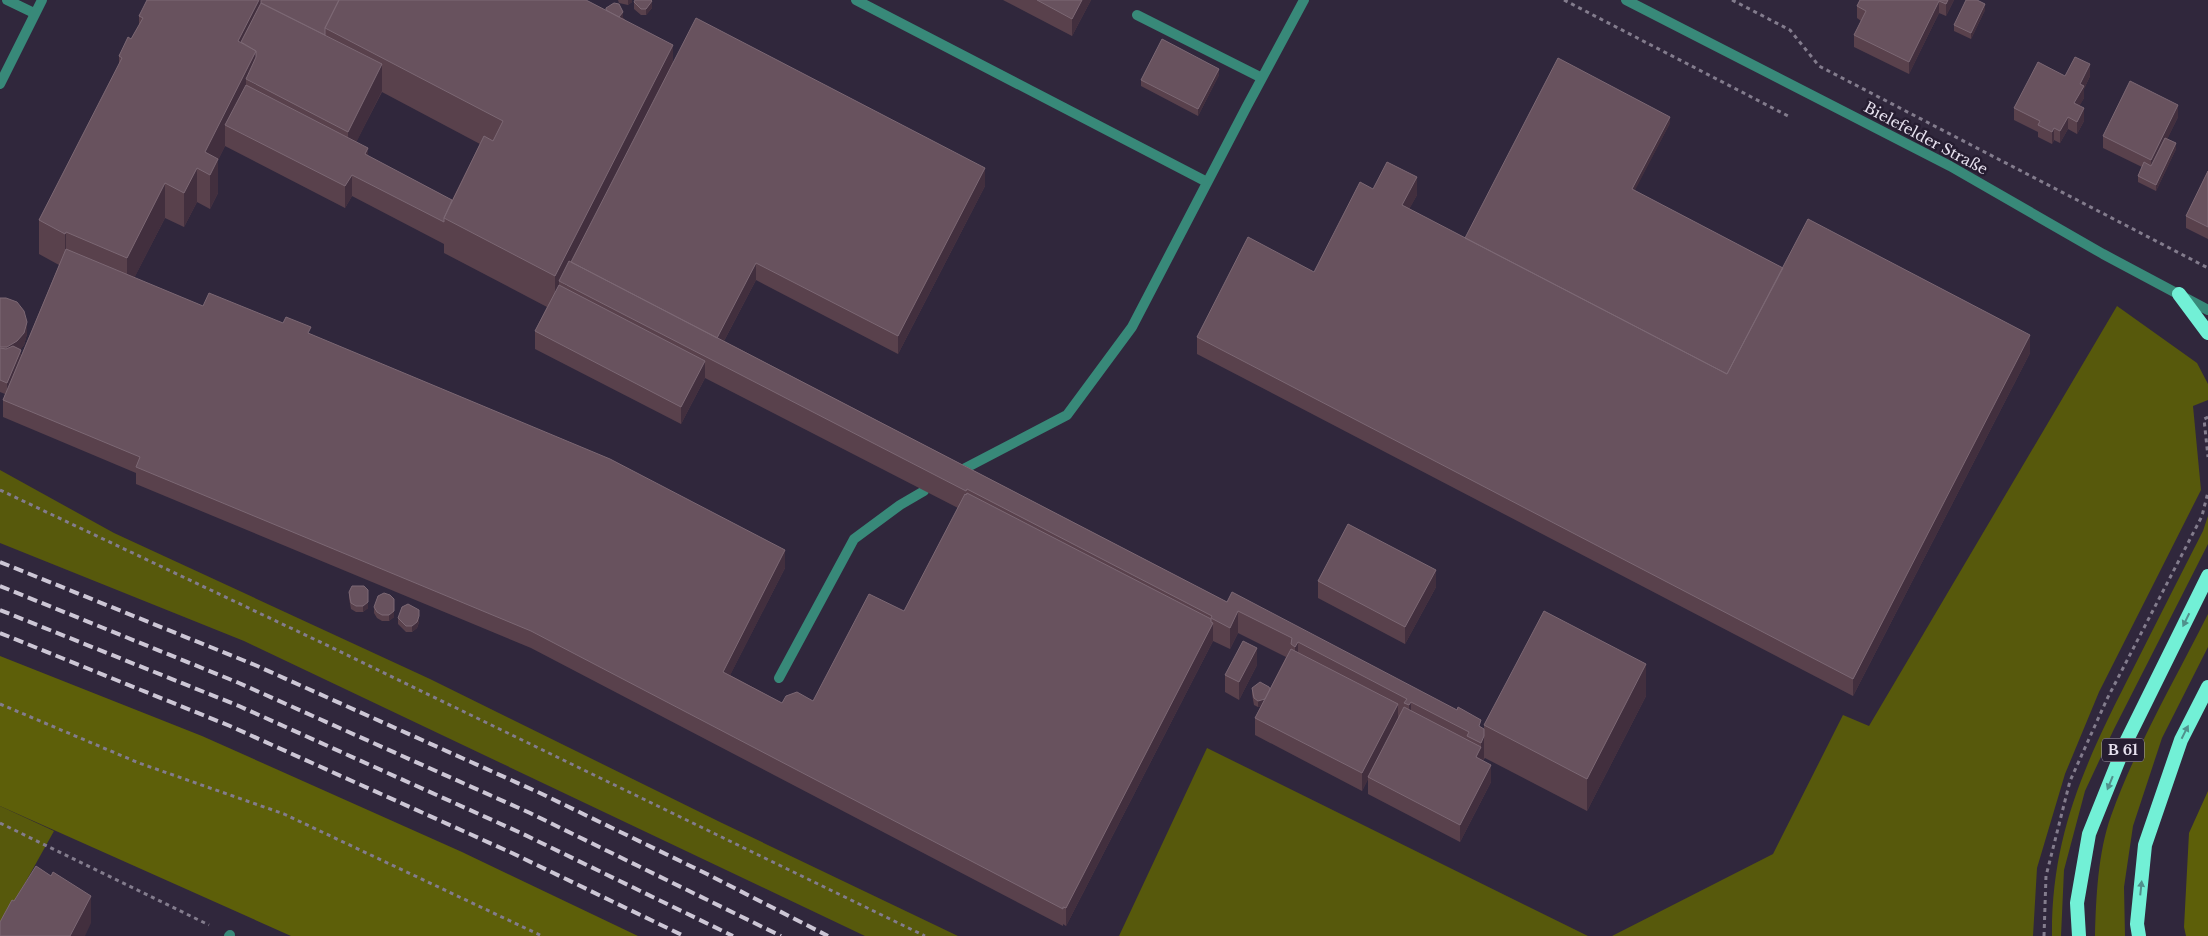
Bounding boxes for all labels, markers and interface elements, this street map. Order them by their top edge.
street label: Bielefelder Straße [1861,97,1991,179]
one-way arrow [2182,613,2190,627]
one-way arrow [2181,725,2189,739]
road number: B 61 [2102,738,2144,762]
one-way arrow [2105,775,2113,790]
one-way arrow [2137,879,2145,895]

